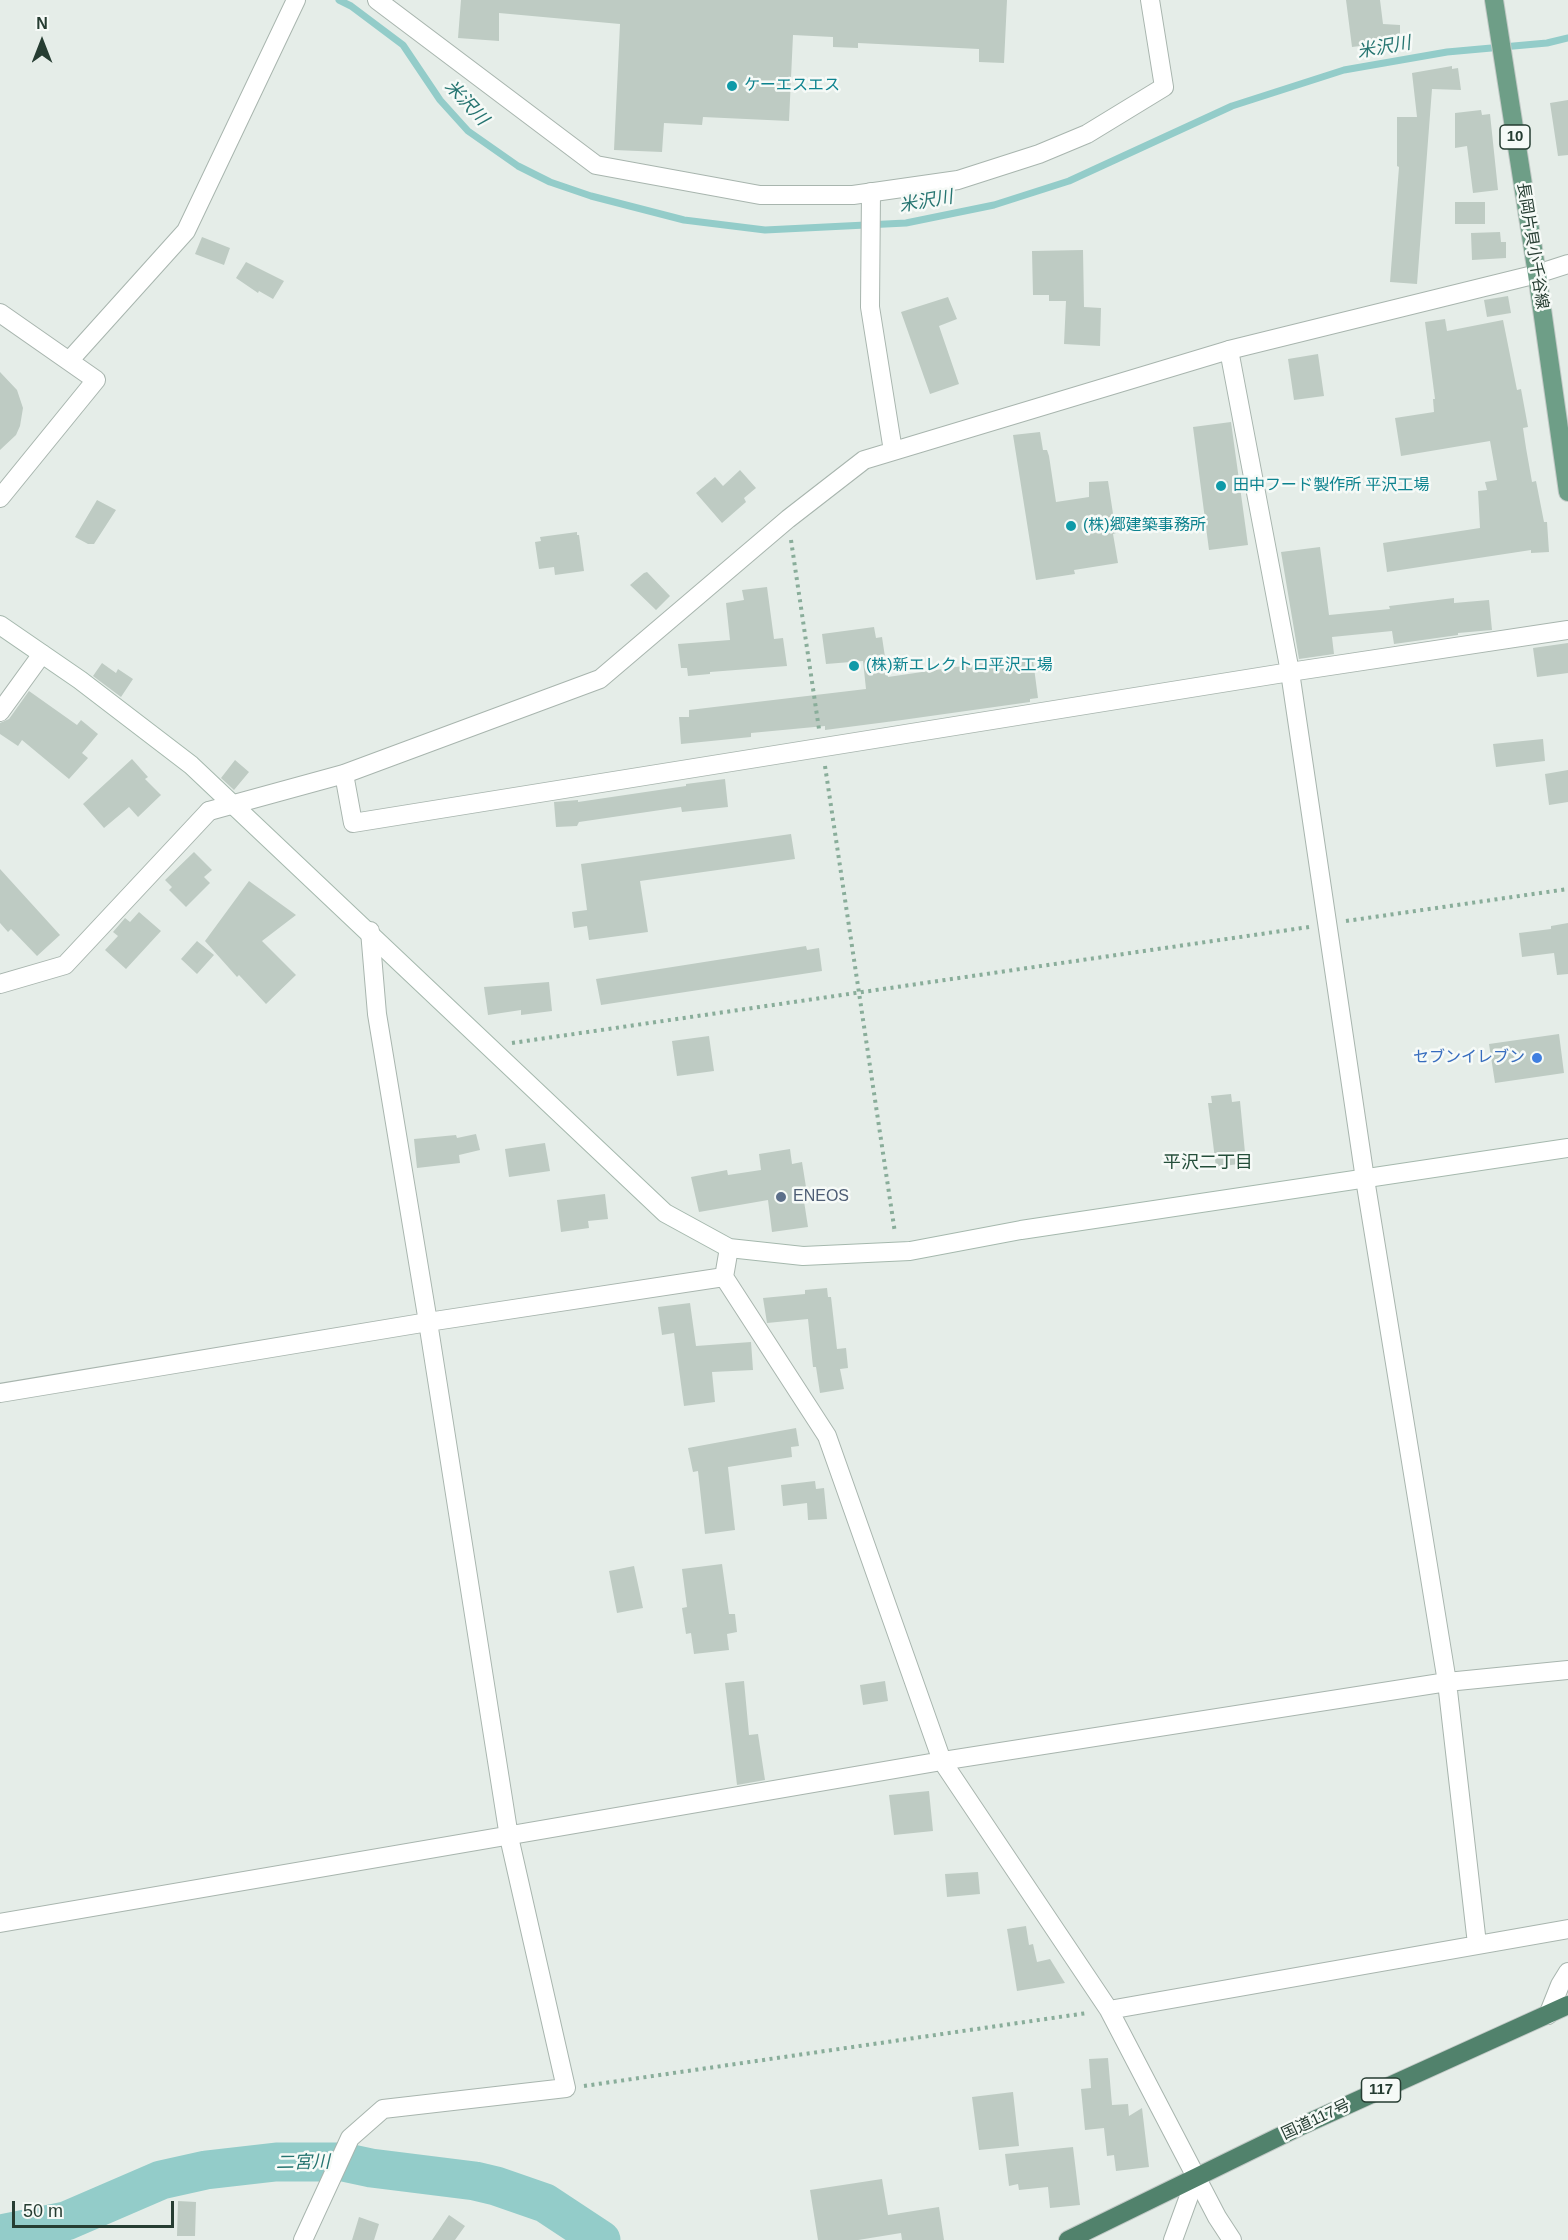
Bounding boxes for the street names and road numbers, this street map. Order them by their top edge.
road number: 10 [1500,125,1530,149]
street label: 長岡片貝小千谷線 [1513,181,1551,311]
road number: 117 [1362,2078,1400,2102]
street label: 国道117号 [1279,2096,1353,2144]

